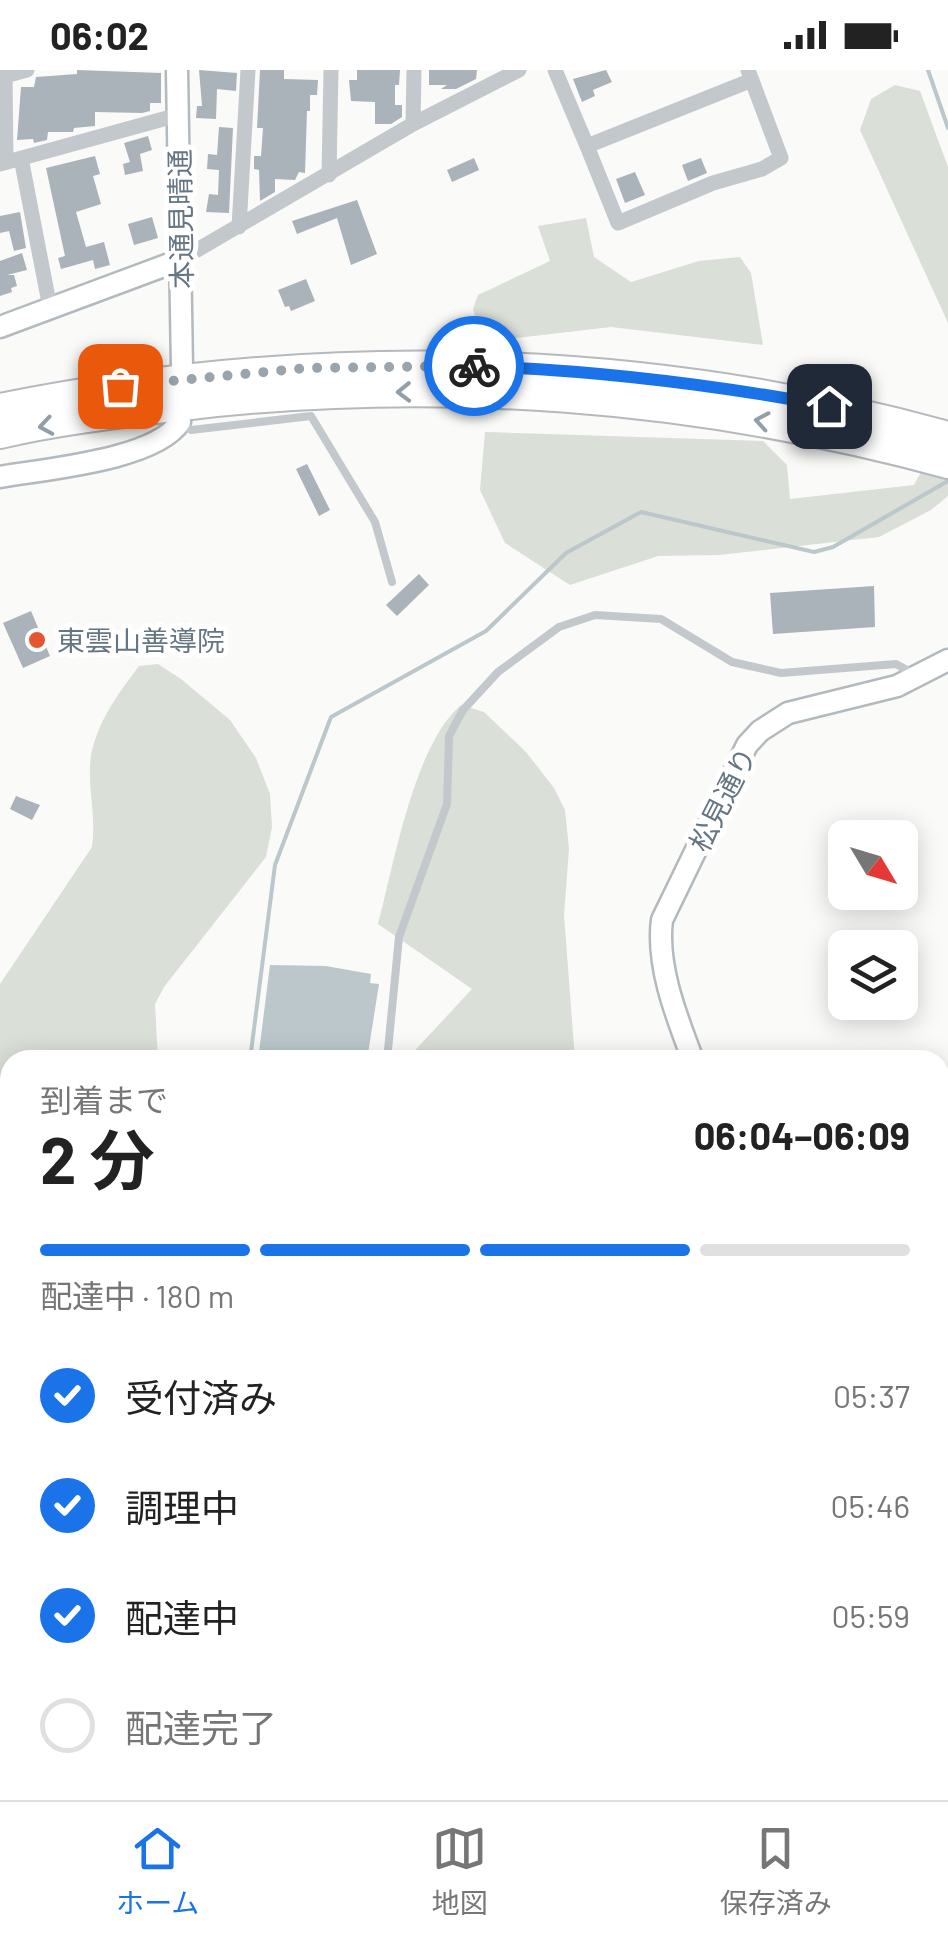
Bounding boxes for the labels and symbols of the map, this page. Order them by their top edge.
street label: 本通見晴通 [162,149,198,289]
courier [424,316,524,416]
pin [78,344,163,429]
pin [787,364,872,449]
one-way arrow [395,381,411,402]
one-way arrow [754,411,770,432]
one-way arrow [38,415,54,436]
place label: 東雲山善導院 [57,623,225,657]
marker: 東雲山善導院 [26,629,48,651]
street label: 松見通り [681,741,763,857]
north arrow [828,820,918,910]

